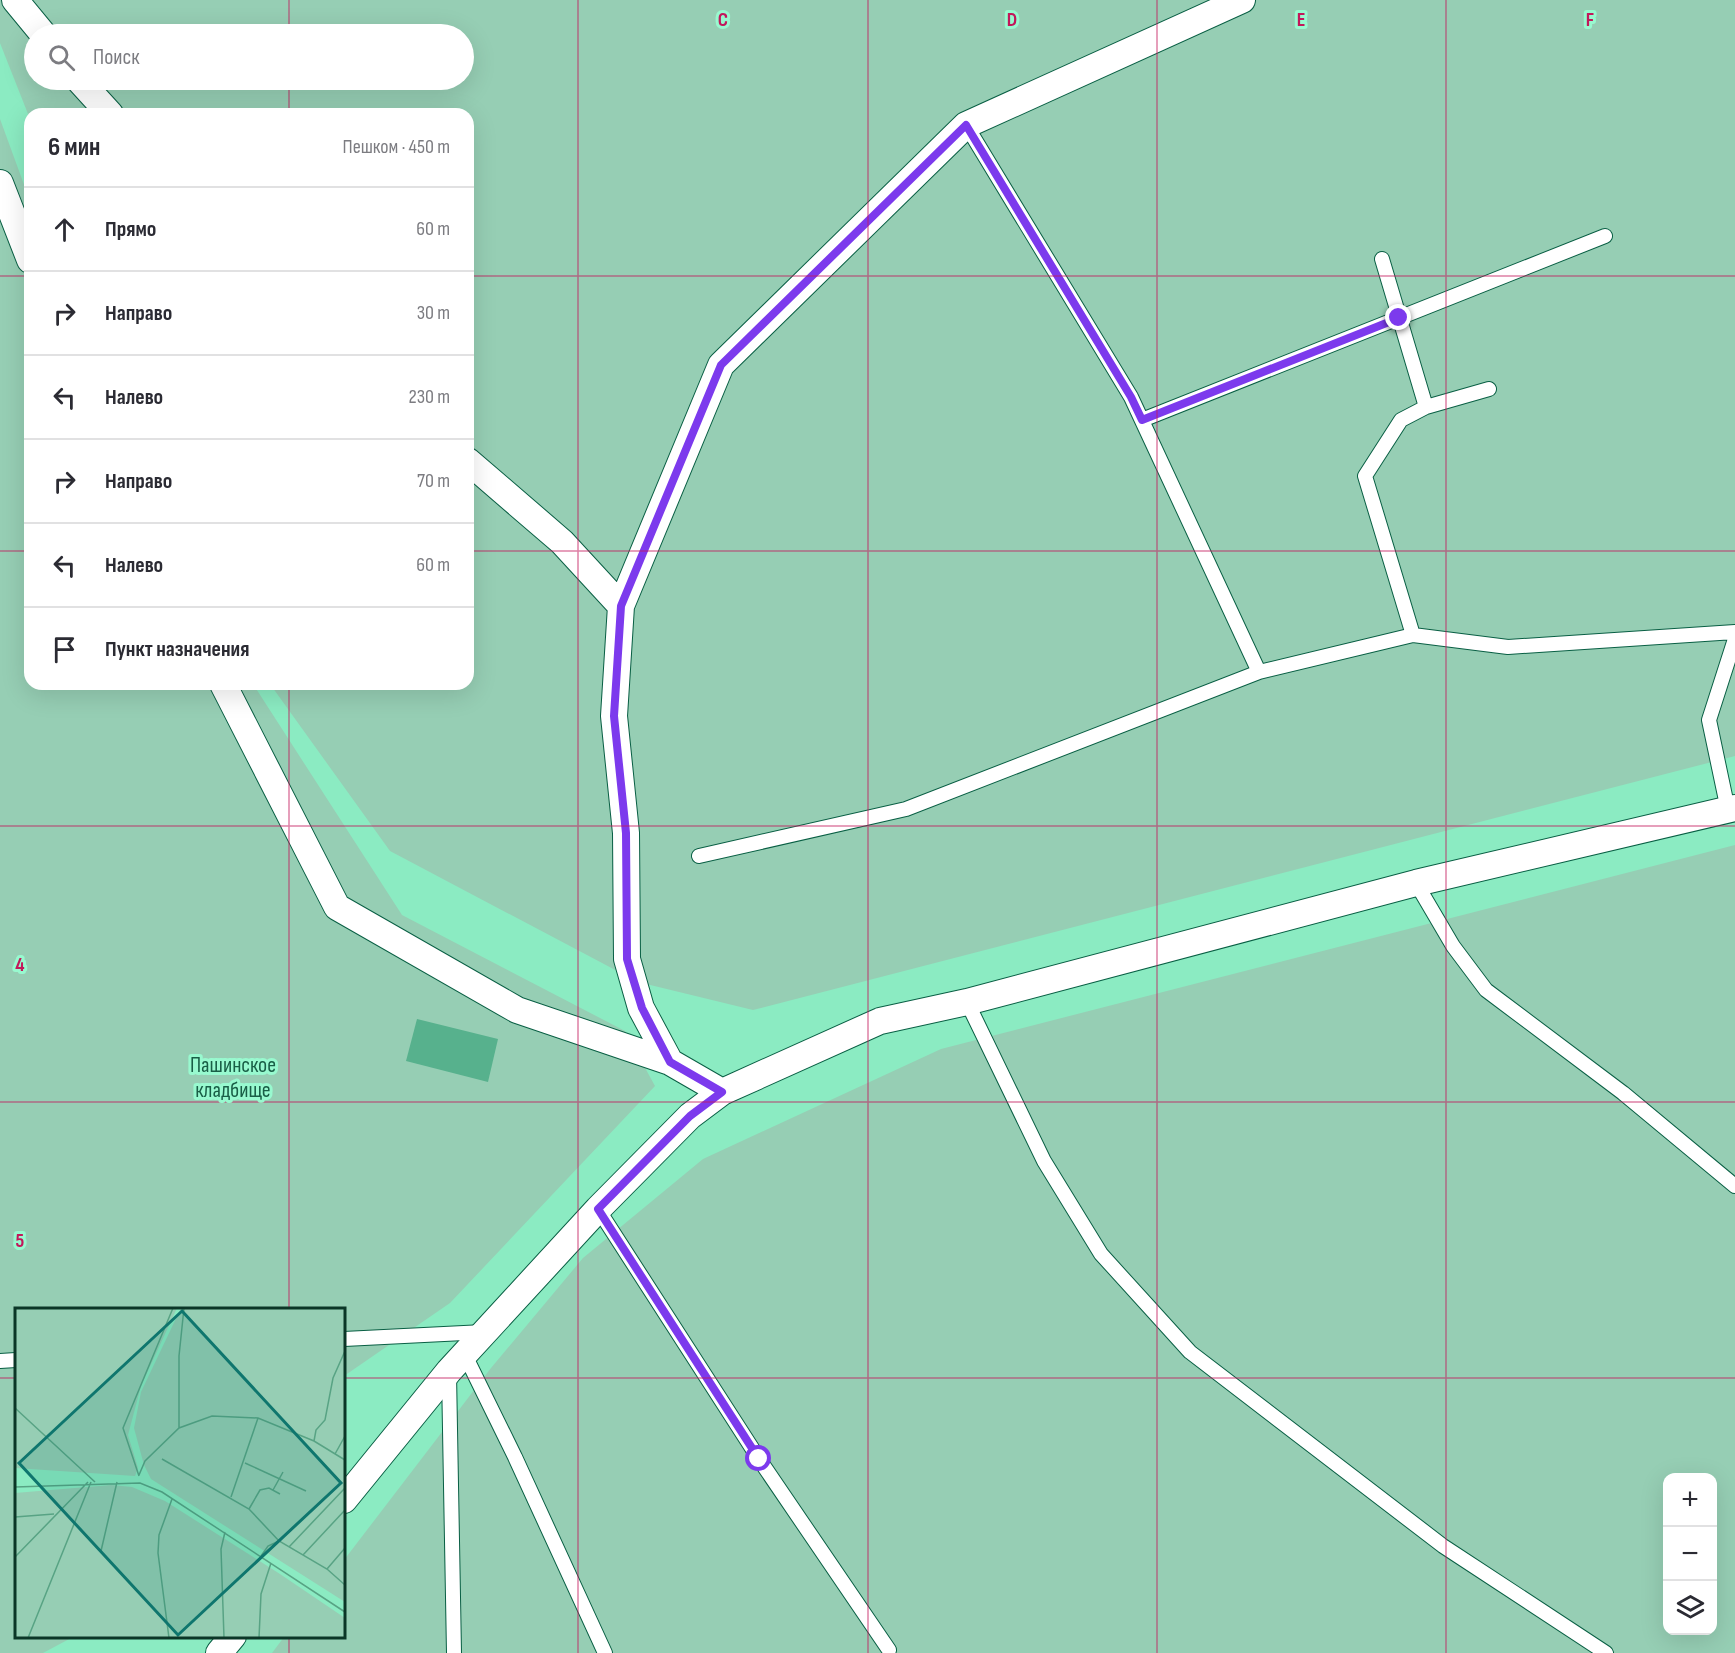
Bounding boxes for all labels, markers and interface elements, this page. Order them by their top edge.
text: C [718,8,728,32]
text: D [1007,8,1017,32]
text: E [1297,8,1305,32]
text: F [1586,8,1594,32]
search box [24,24,474,90]
icon: search [45,41,78,74]
text: Поиск [93,44,139,71]
text: 6 мин [48,132,100,163]
text: Пешком · 450 m [343,135,450,159]
icon: ahead [48,213,81,246]
text: Прямо [105,216,156,243]
text: 60 m [416,217,450,241]
icon: right [48,297,81,330]
text: Направо [105,300,172,327]
text: 30 m [417,301,450,325]
route end [1385,304,1411,330]
icon: left [48,381,81,414]
text: Налево [105,384,163,411]
text: 230 m [408,385,450,409]
icon: right [48,465,81,498]
text: Направо [105,468,172,495]
text: 70 m [417,469,450,493]
icon: left [48,549,81,582]
text: Налево [105,552,163,579]
text: 60 m [416,553,450,577]
icon: arrive [48,633,81,666]
text: Пункт назначения [105,636,249,663]
text: 4 [15,953,25,977]
park label: Пашинское кладбище [190,1052,276,1104]
text: 5 [16,1229,25,1253]
inset map [15,1308,345,1638]
route start [745,1445,771,1471]
map controls [1663,1473,1717,1635]
button: + [1663,1473,1717,1527]
button: − [1663,1527,1717,1581]
button: layers [1663,1581,1717,1635]

